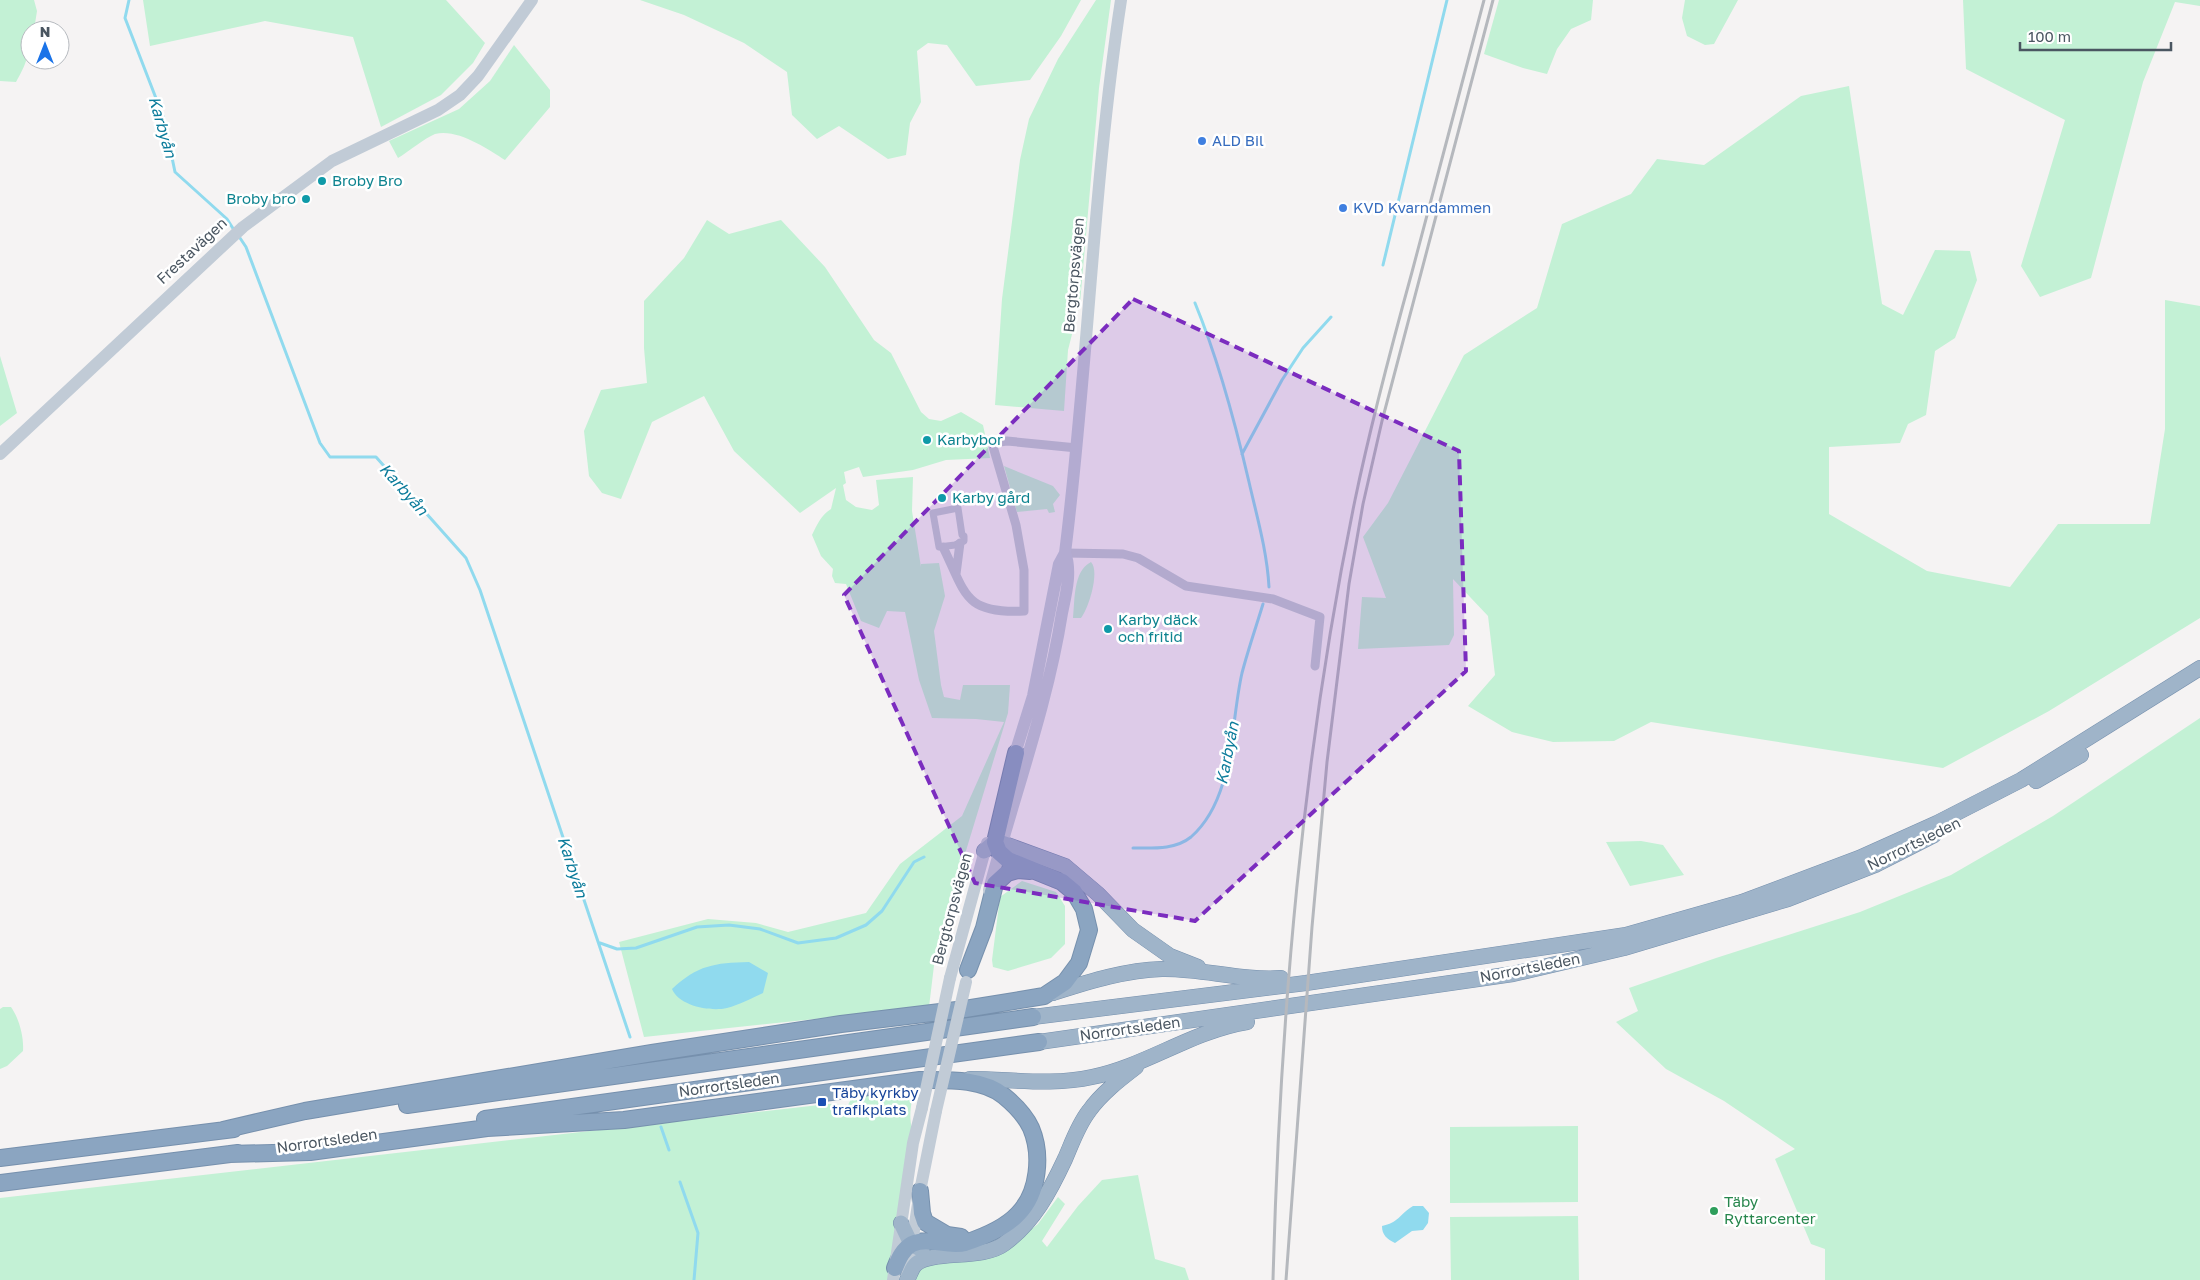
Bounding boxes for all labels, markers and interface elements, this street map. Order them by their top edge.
north arrow [20,20,70,70]
scale bar [2020,20,2171,52]
text: N [40,23,50,40]
text: 100 m [2028,27,2071,45]
water label: Karbyån [145,94,182,161]
place label: ALD Bil [1212,131,1264,149]
marker: ALD Bil [1196,135,1208,147]
place label: Broby Bro [332,171,403,189]
marker: Broby Bro [316,175,328,187]
place label: Broby bro [226,189,296,207]
marker: Broby bro [300,193,312,205]
place label: KVD Kvarndammen [1353,198,1491,216]
marker: KVD Kvarndammen [1337,202,1349,214]
street label: Frestavägen [153,213,230,287]
street label: Bergtorpsvägen [1059,217,1087,333]
place label: Karbybor [937,430,1003,448]
marker: Karbybor [921,434,933,446]
water label: Karbyån [375,459,433,520]
place label: Karby gård [952,488,1030,506]
marker: Karby gård [936,492,948,504]
place label: Karby däck och fritid [1118,610,1198,645]
marker: Karby däck och fritid [1102,623,1114,635]
water label: Karbyån [1211,719,1243,786]
street label: Norrortsleden [1864,813,1963,873]
water label: Karbyån [554,834,593,901]
street label: Bergtorpsvägen [927,851,975,967]
street label: Norrortsleden [1478,948,1581,986]
street label: Norrortsleden [1078,1012,1181,1044]
street label: Norrortsleden [677,1068,780,1100]
place label: Täby kyrkby trafikplats [832,1083,919,1118]
marker: Täby kyrkby trafikplats [816,1096,828,1108]
street label: Norrortsleden [275,1124,378,1156]
place label: Täby Ryttarcenter [1724,1192,1816,1227]
marker: Täby Ryttarcenter [1708,1205,1720,1217]

